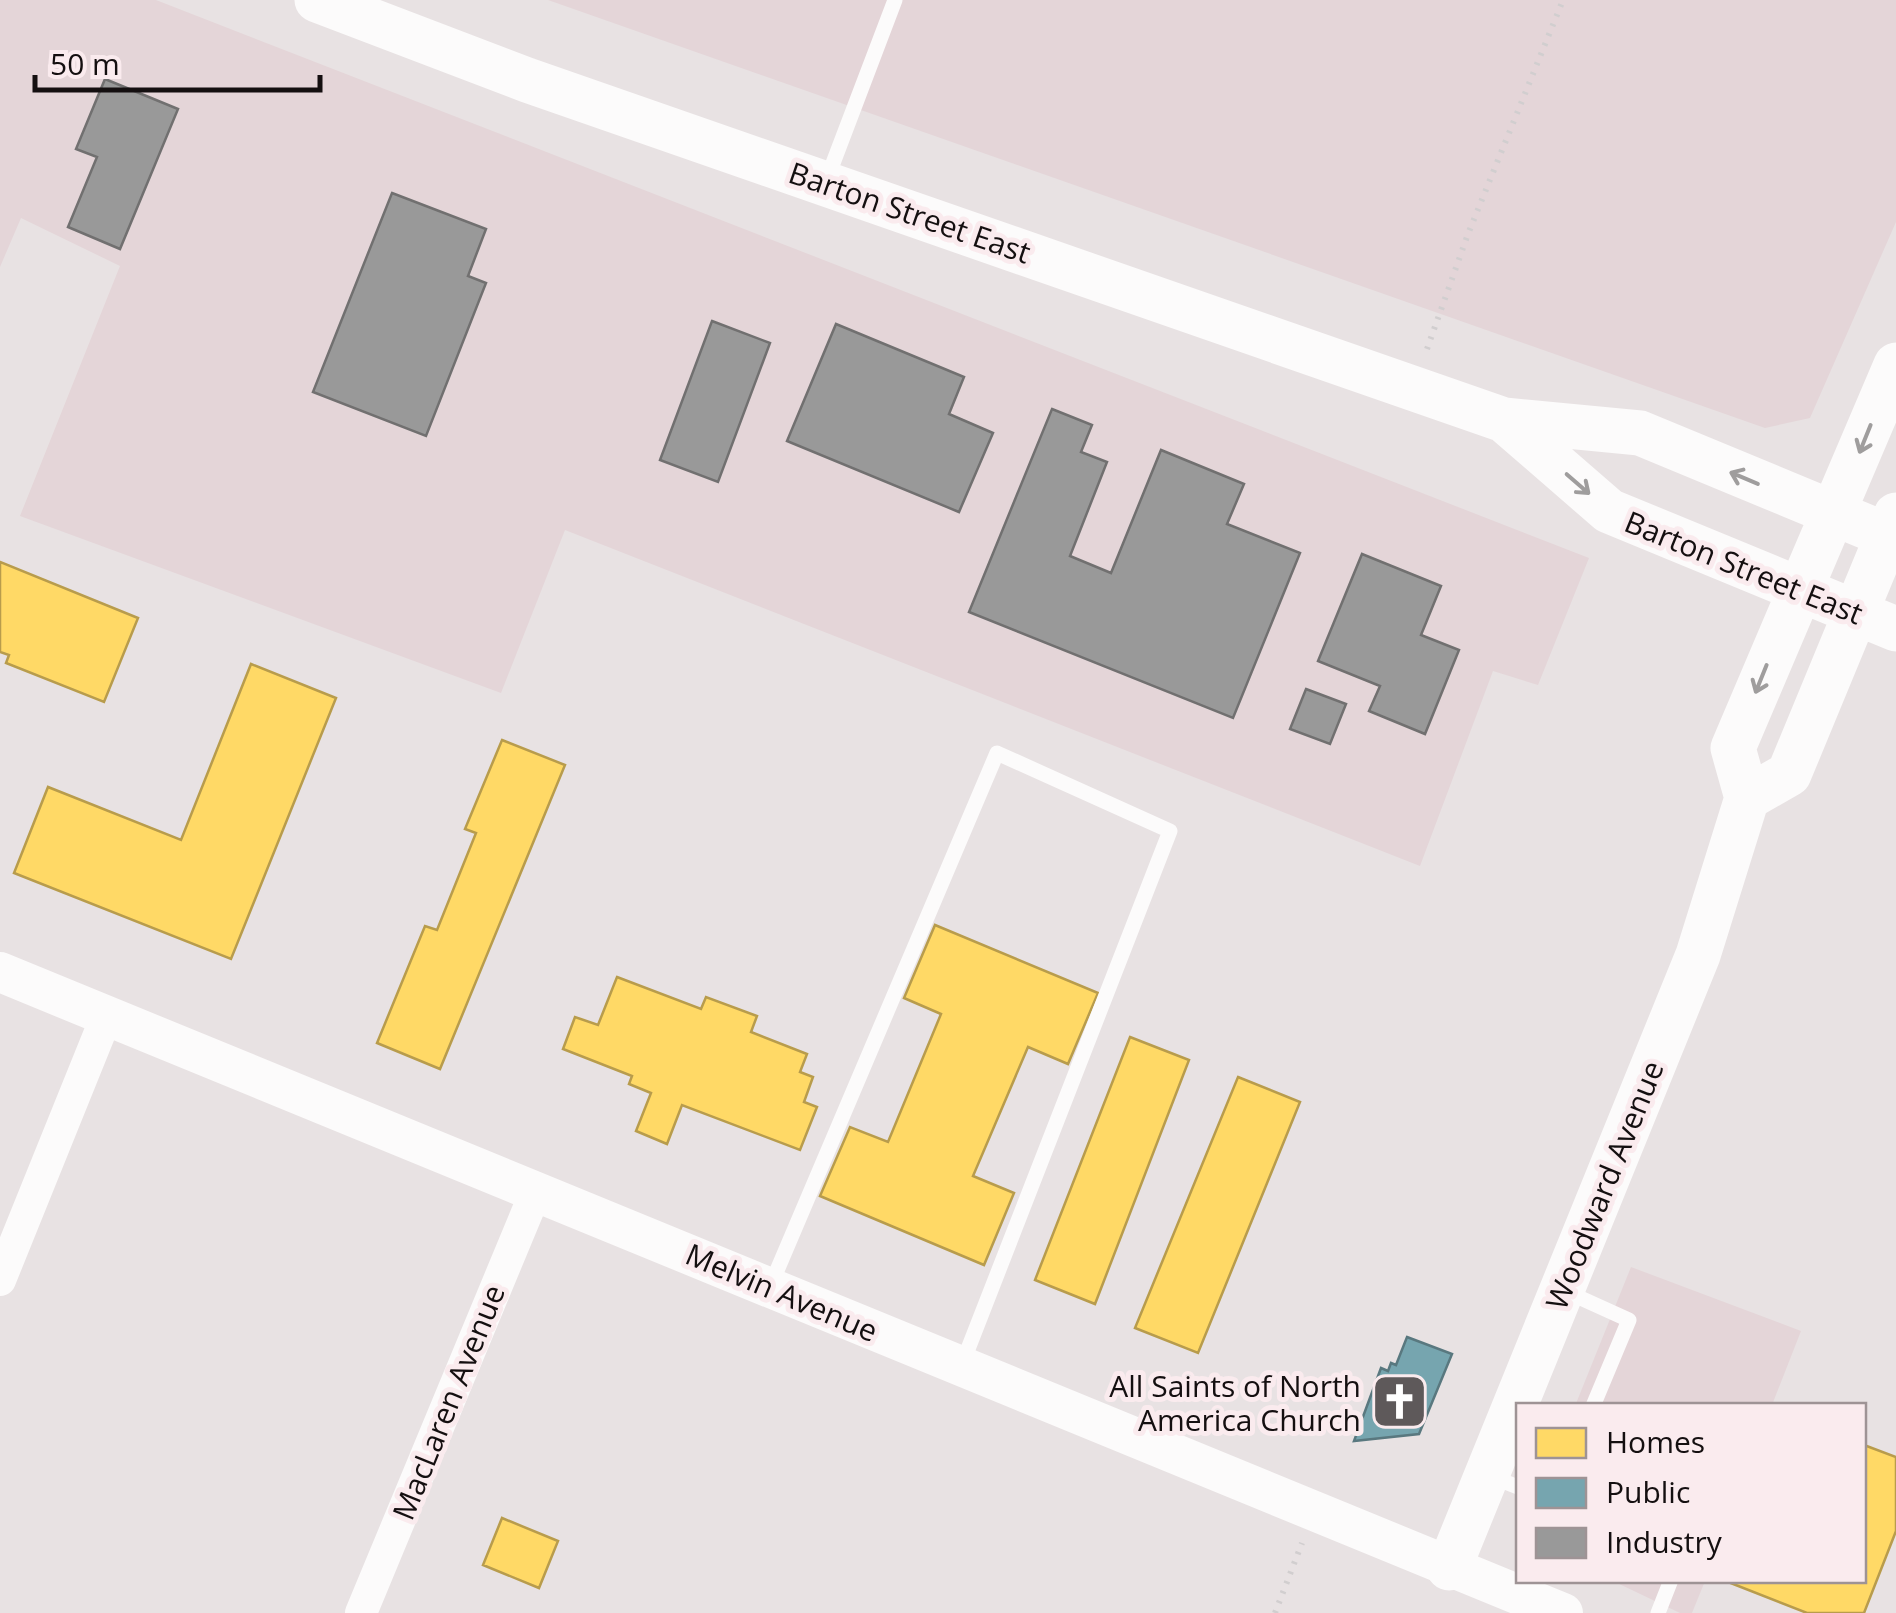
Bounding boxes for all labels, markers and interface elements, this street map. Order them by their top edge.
scale bar [35,30,320,92]
text: 50 m [50,43,120,84]
street label: Barton Street East [784,151,1036,273]
one-way arrow [1855,423,1873,453]
one-way arrow [1729,468,1760,486]
one-way arrow [1565,473,1590,496]
street label: Barton Street East [1619,501,1869,633]
one-way arrow [1750,663,1768,694]
street label: Woodward Avenue [1535,1055,1673,1315]
street label: Melvin Avenue [680,1233,884,1351]
street label: MacLaren Avenue [382,1278,514,1526]
place label: All Saints of North America Church [1109,1365,1361,1440]
church icon: All Saints of North America Church [1370,1372,1430,1432]
legend [1516,1403,1866,1583]
text: Homes [1606,1421,1705,1462]
text: Public [1606,1471,1690,1512]
text: Industry [1606,1521,1723,1562]

